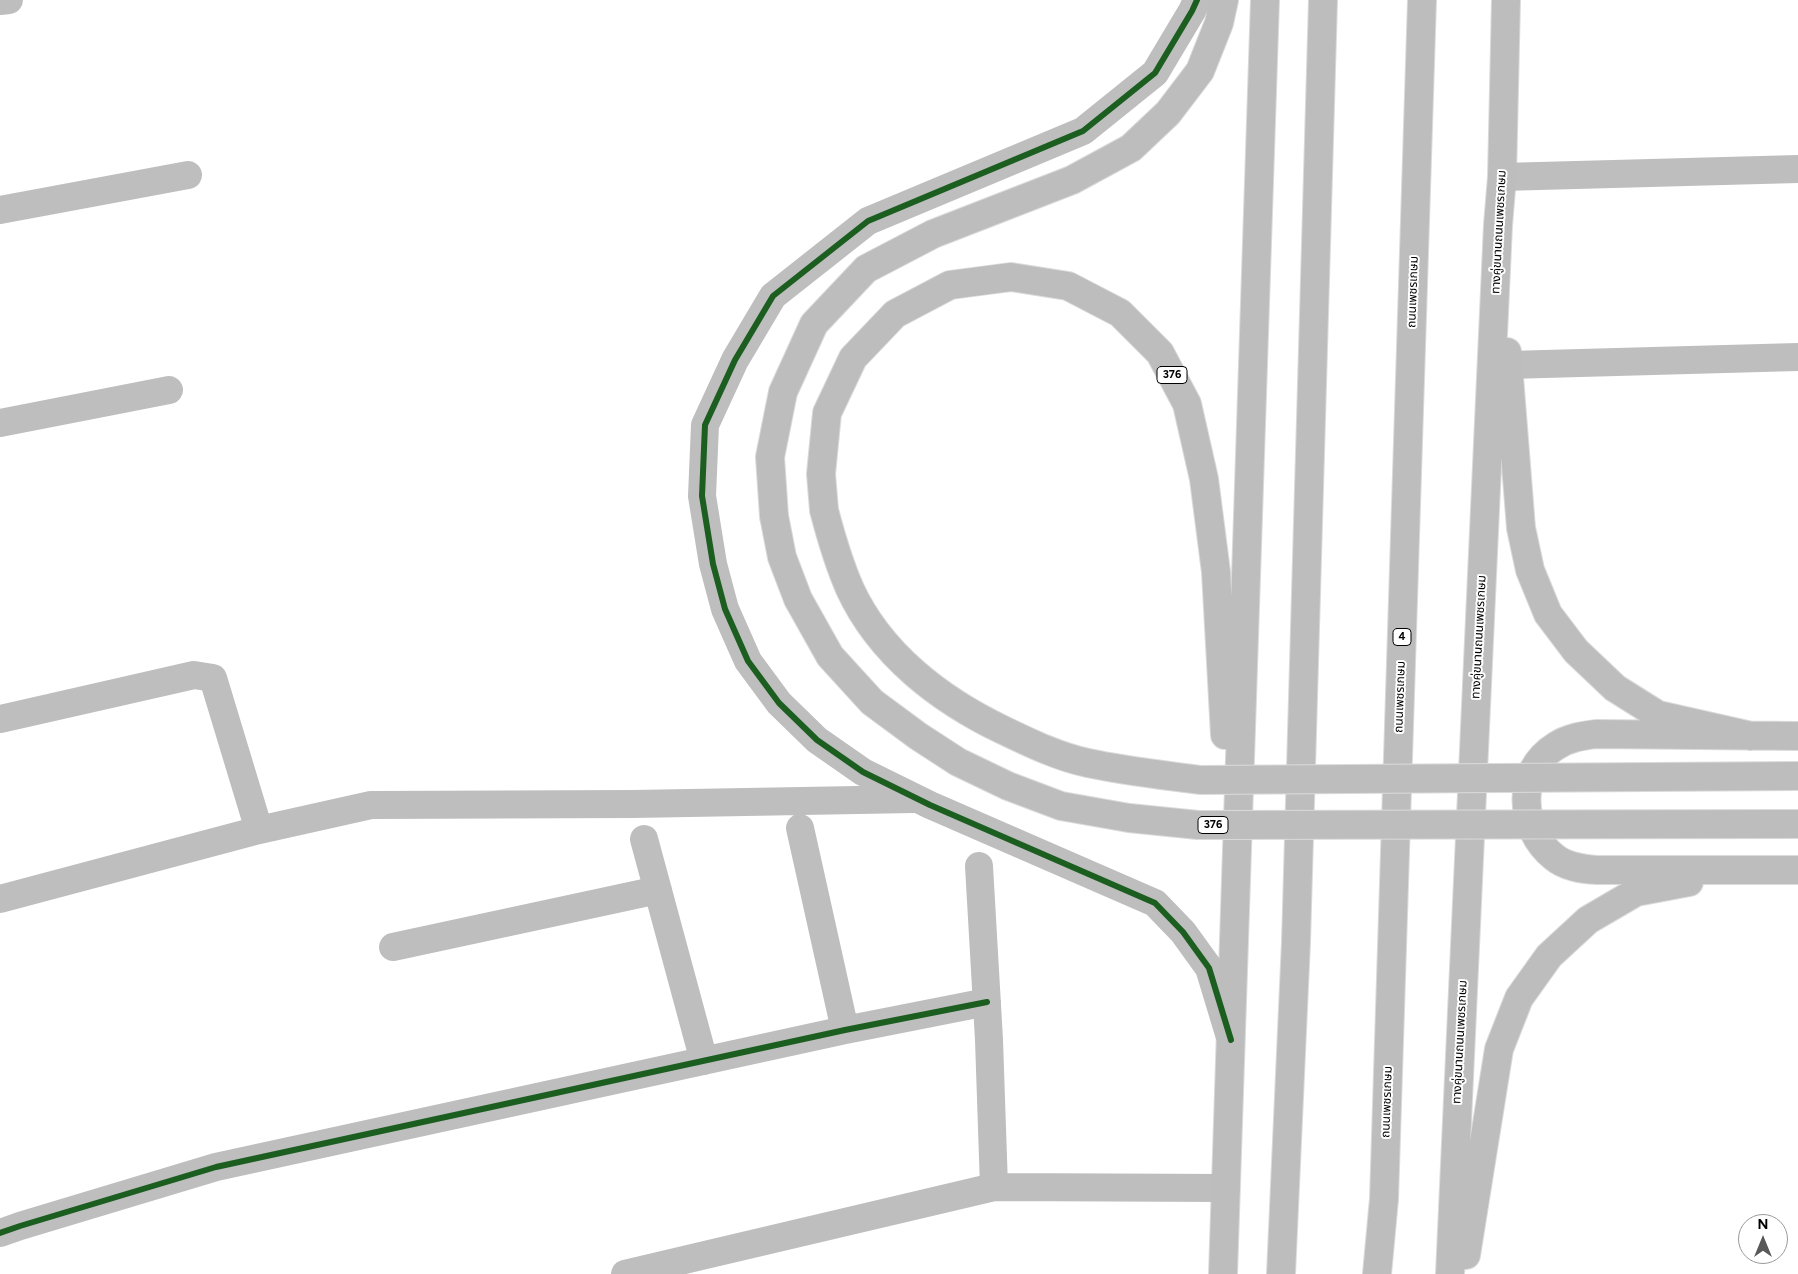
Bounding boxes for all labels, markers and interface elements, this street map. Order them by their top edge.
street label: ทางคู่ขนานถนนเพชรเกษม [1489,170,1509,294]
street label: ถนนเพชรเกษม [1405,256,1421,328]
road number: 376 [1157,366,1187,384]
street label: ทางคู่ขนานถนนเพชรเกษม [1469,575,1489,699]
road number: 4 [1393,628,1411,646]
street label: ถนนเพชรเกษม [1392,661,1408,733]
road number: 376 [1198,816,1228,834]
street label: ทางคู่ขนานถนนเพชรเกษม [1450,980,1470,1104]
street label: ถนนเพชรเกษม [1379,1066,1395,1138]
north arrow [1738,1214,1788,1264]
text: N [1758,1216,1768,1233]

